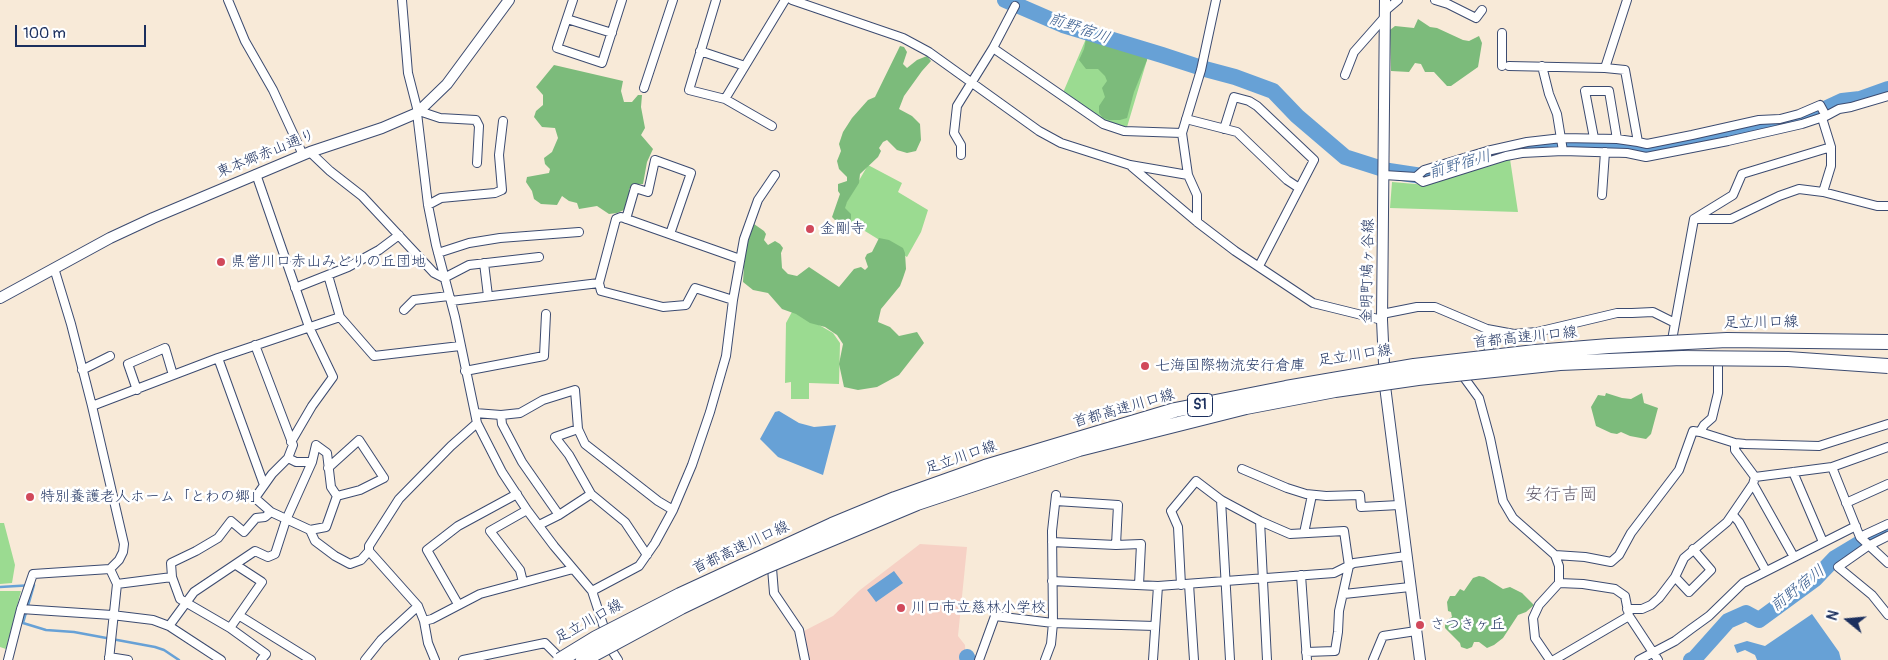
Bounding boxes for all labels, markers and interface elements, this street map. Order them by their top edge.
water label: 前野宿川 [1046,10,1112,48]
scale bar [18,15,149,47]
text: 100 m [23,24,66,43]
street label: 東本郷赤山通り [214,126,318,182]
water label: 前野宿川 [1427,147,1493,183]
street label: 金明町鳩ヶ谷線 [1358,218,1378,324]
place label: 金剛寺 [820,220,865,238]
marker: 金剛寺 [804,223,816,235]
place label: 県営川口赤山みどりの丘団地 [231,253,426,271]
marker: 県営川口赤山みどりの丘団地 [215,256,227,268]
street label: 足立川口線 [1723,313,1799,333]
street label: 首都高速川口線 [1472,324,1578,352]
street label: 足立川口線 [1317,341,1393,371]
place label: 七海国際物流安行倉庫 [1155,357,1305,375]
marker: 七海国際物流安行倉庫 [1139,360,1151,372]
street label: 首都高速川口線 [1071,386,1177,432]
road number: S1 [1188,394,1212,416]
street label: 足立川口線 [923,437,999,479]
district label: 安行吉岡 [1525,484,1597,506]
place label: 特別養護老人ホーム「とわの郷」 [40,488,265,506]
marker: 特別養護老人ホーム「とわの郷」 [24,491,36,503]
street label: 首都高速川口線 [690,518,792,578]
water label: 前野宿川 [1767,562,1829,616]
north arrow [1823,595,1873,645]
street label: 足立川口線 [552,596,626,648]
place label: 川口市立慈林小学校 [911,599,1046,617]
marker: 川口市立慈林小学校 [895,602,907,614]
text: N [1824,608,1843,622]
place label: さつきヶ丘 [1430,616,1505,634]
marker: さつきヶ丘 [1414,619,1426,631]

